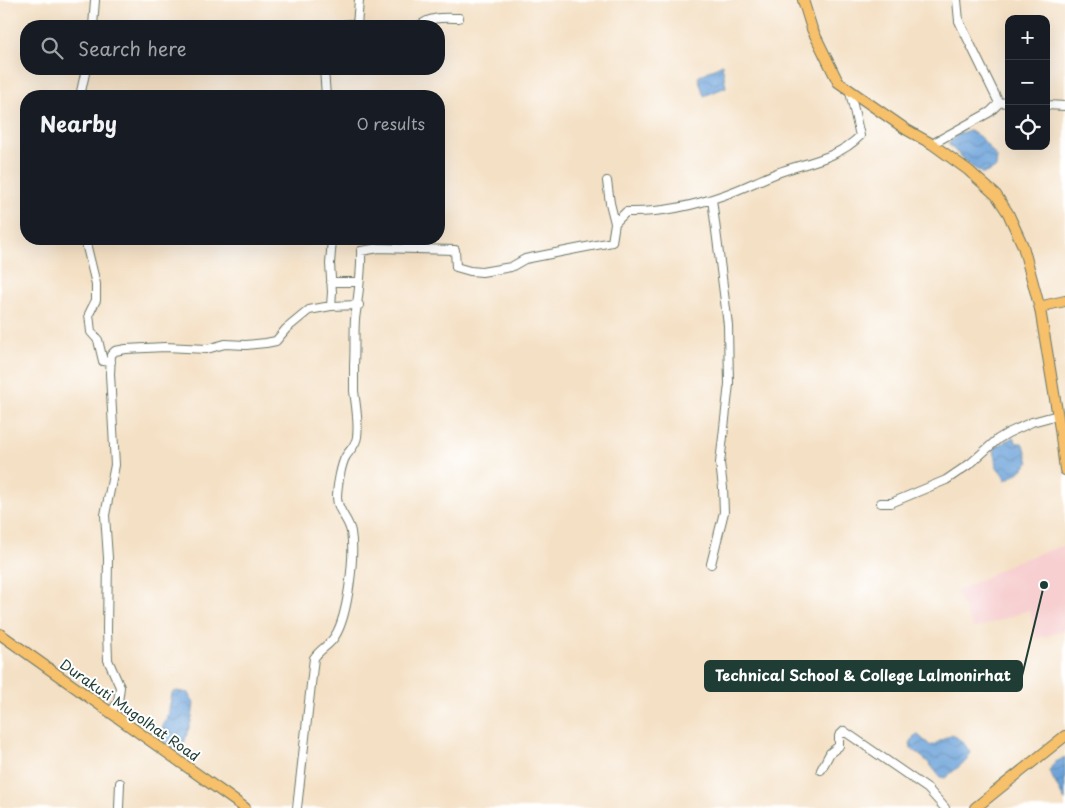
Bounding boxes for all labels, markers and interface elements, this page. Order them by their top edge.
map controls [1005,15,1050,150]
button: + [1005,15,1050,60]
search box [20,20,445,75]
icon: search [38,34,66,62]
text: Search here [78,34,187,62]
button: − [1005,60,1050,105]
button: locate [1005,105,1050,150]
text: Nearby [40,107,117,139]
text: 0 results [357,111,425,135]
street label: Durakuti Mugolhat Road [56,654,204,766]
callout: Technical School & College Lalmonirhat [705,661,1022,691]
text: Technical School & College Lalmonirhat [715,663,1011,686]

